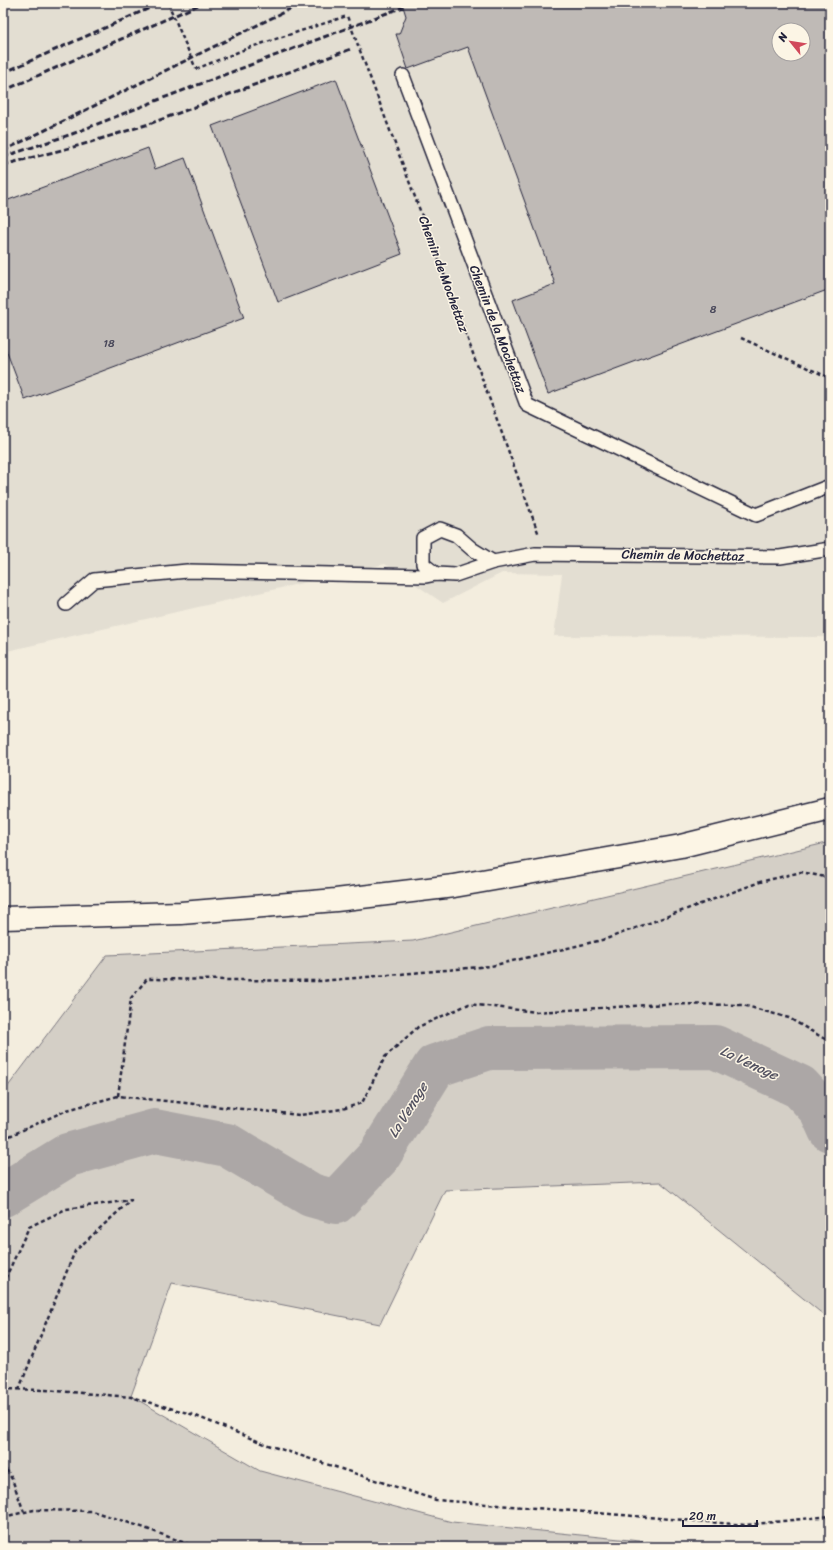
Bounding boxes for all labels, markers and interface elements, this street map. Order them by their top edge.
north arrow [771,22,811,62]
text: N [772,29,793,46]
street label: Chemin de Mochettaz [412,212,476,336]
street label: Chemin de la Mochettaz [463,261,533,397]
house number: 8 [710,300,717,319]
house number: 18 [103,334,115,353]
street label: Chemin de Mochettaz [621,542,745,568]
water label: La Venoge [716,1039,784,1088]
water label: La Venoge [381,1076,436,1143]
scale bar [683,1502,757,1528]
text: 20 m [689,1505,716,1527]

